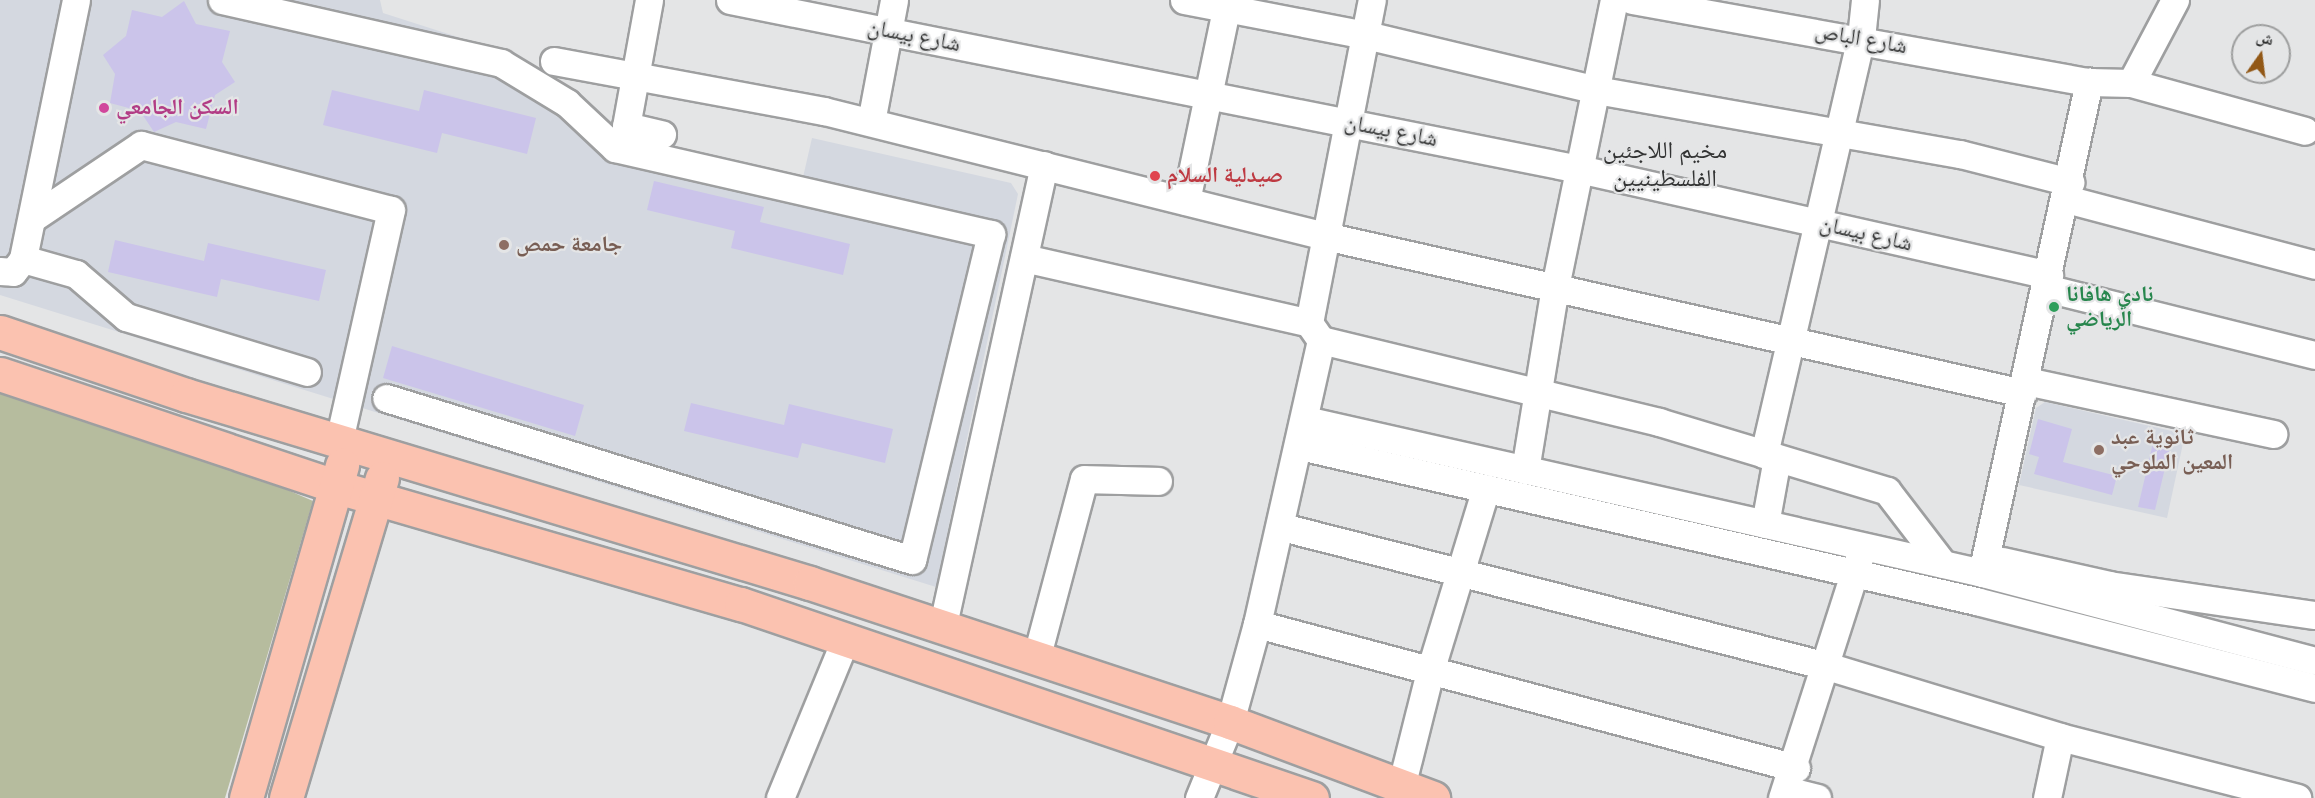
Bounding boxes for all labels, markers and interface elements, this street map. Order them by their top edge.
street label: شارع بيسان [865,14,963,58]
street label: شارع الباص [1813,18,1909,60]
north arrow [2231,24,2291,84]
text: ش [2254,27,2276,49]
place label: السكن الجامعي [116,95,239,121]
marker: السكن الجامعي [97,101,111,115]
street label: شارع بيسان [1342,109,1440,153]
district label: مخيم اللاجئين الفلسطينيين [1603,137,1727,193]
place label: صيدلية السلام [1167,163,1283,189]
marker: صيدلية السلام [1148,169,1162,183]
street label: شارع بيسان [1817,211,1915,257]
place label: جامعة حمص [516,232,622,258]
marker: جامعة حمص [497,238,511,252]
place label: نادي هافانا الرياضي [2066,281,2153,332]
marker: نادي هافانا الرياضي [2047,300,2061,314]
place label: ثانوية عبد المعين الملوحي [2111,424,2233,476]
marker: ثانوية عبد المعين الملوحي [2092,443,2106,457]

